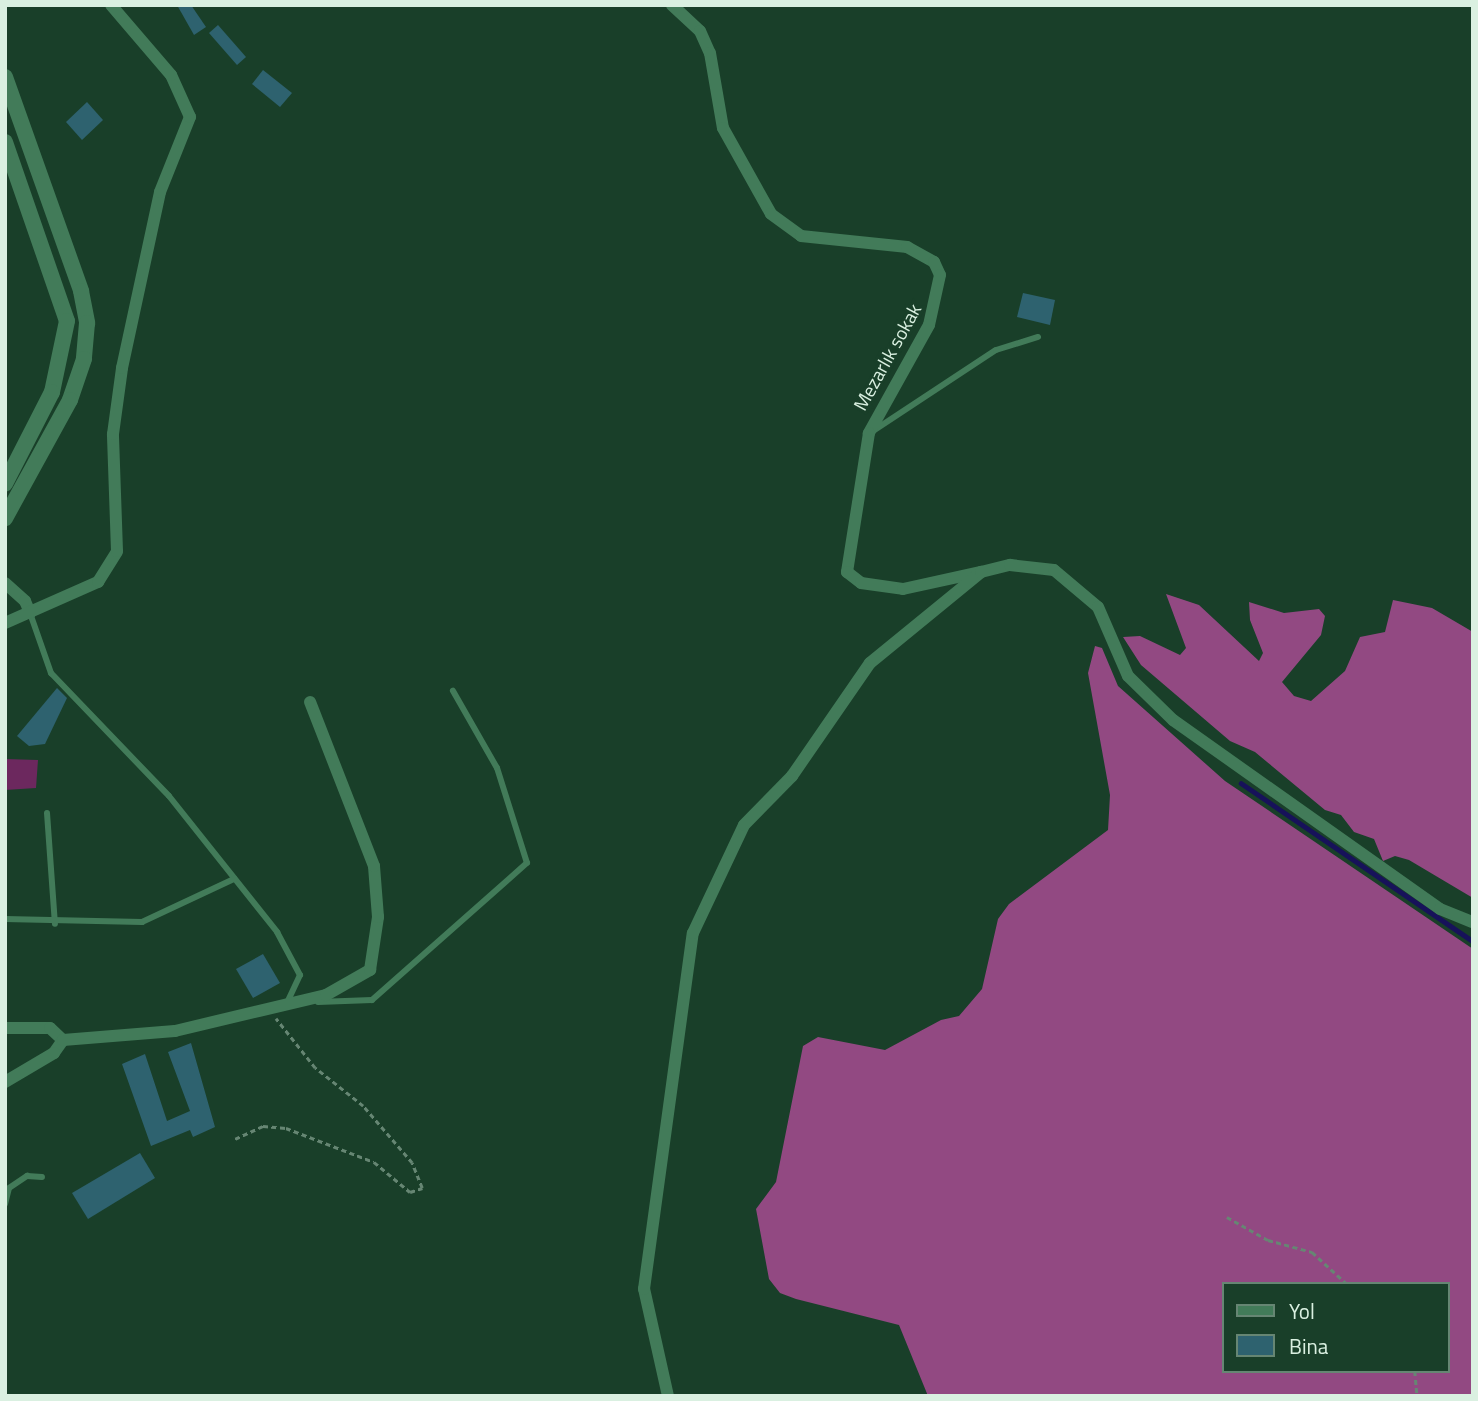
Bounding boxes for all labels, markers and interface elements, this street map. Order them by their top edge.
street label: Mezarlık sokak [848,300,926,414]
legend [1222,1282,1450,1373]
text: Yol [1289,1295,1315,1327]
text: Bina [1289,1330,1328,1362]

